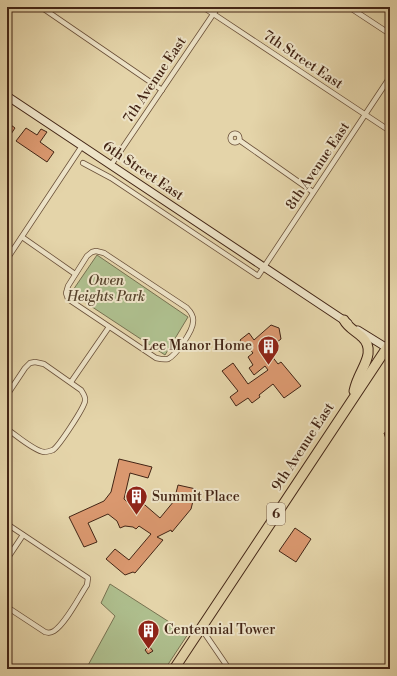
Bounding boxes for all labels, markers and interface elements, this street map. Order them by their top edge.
street label: 7th Street East [260,27,346,93]
street label: 7th Avenue East [119,33,191,127]
street label: 8th Avenue East [282,119,354,213]
street label: 6th Street East [99,137,187,205]
park label: Owen Heights Park [66,272,145,306]
building icon: Lee Manor Home [255,333,281,366]
place label: Lee Manor Home [143,337,252,355]
street label: 9th Avenue East [268,399,338,495]
building icon: Summit Place [123,484,149,517]
place label: Summit Place [152,488,240,506]
road number: 6 [267,503,285,525]
building icon: Centennial Tower [136,617,162,650]
place label: Centennial Tower [164,621,275,639]

